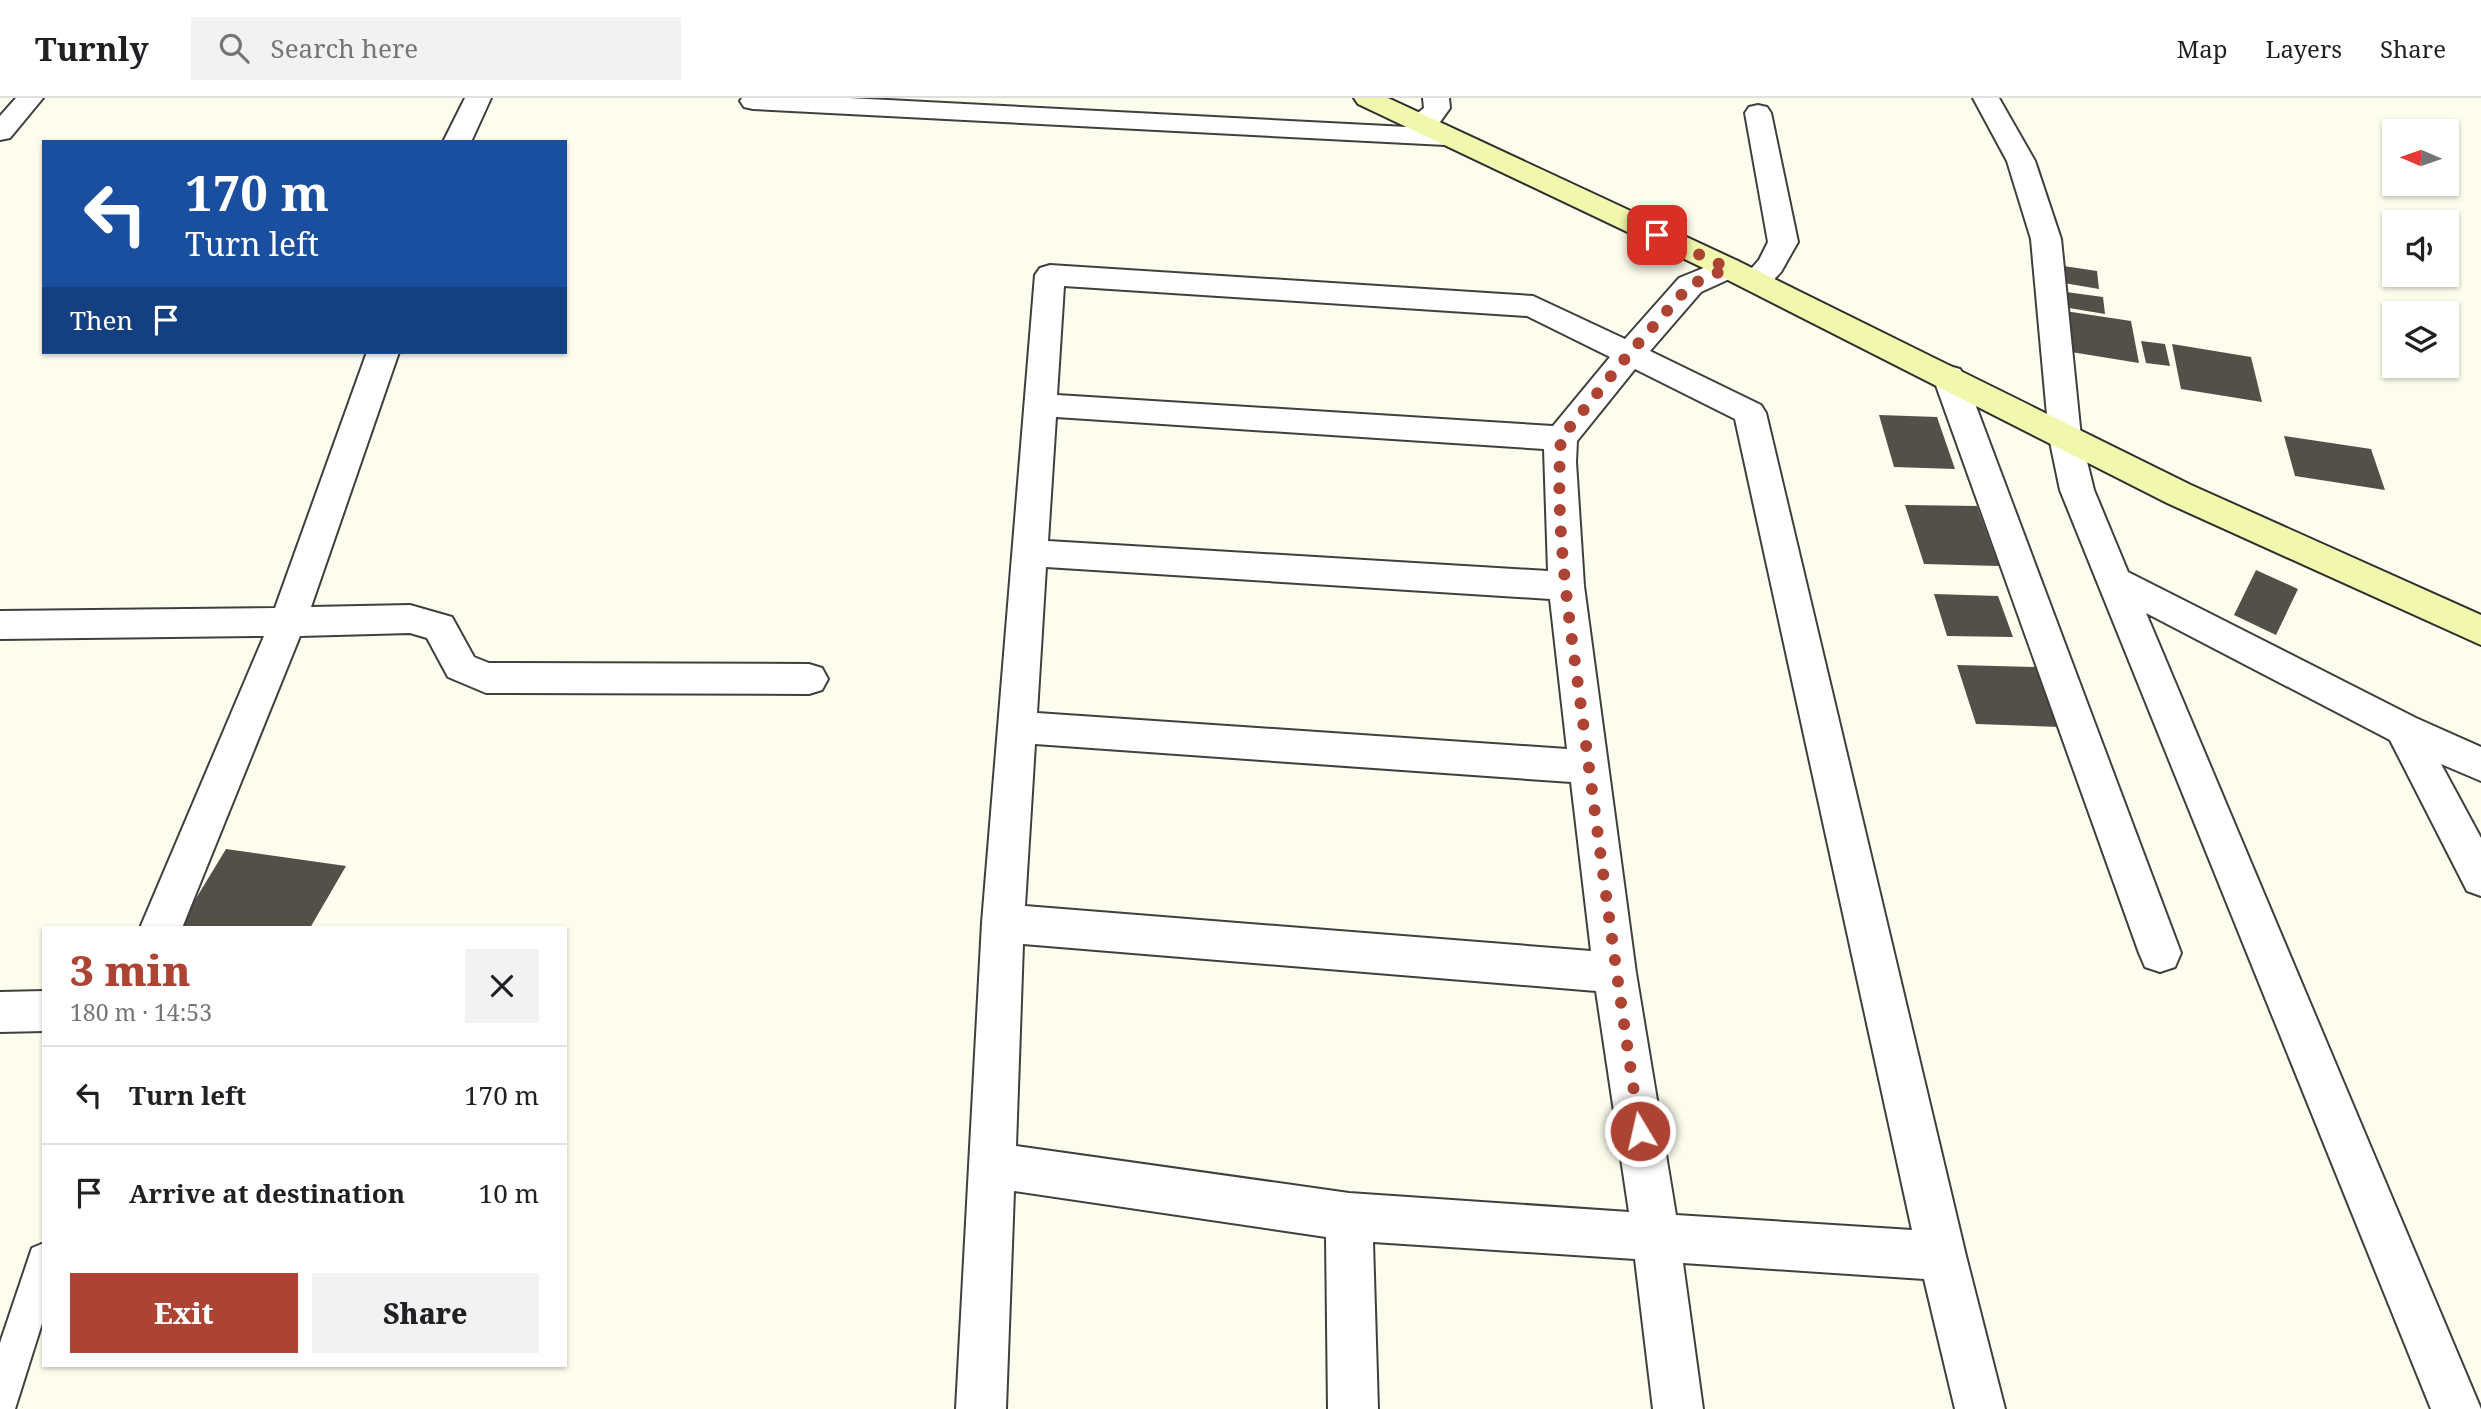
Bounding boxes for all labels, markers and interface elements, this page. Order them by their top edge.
search box [191,17,681,80]
text: Turnly [35,26,149,71]
icon: search [215,29,253,67]
text: Search here [271,30,418,66]
text: Map [2177,32,2228,65]
text: Layers [2266,32,2342,65]
text: Share [2380,32,2446,65]
north arrow [2382,119,2459,196]
map controls [2382,119,2459,378]
text: 170 m [185,159,329,225]
icon: left [70,168,161,259]
pin [1627,205,1687,265]
button: sound [2382,210,2459,287]
icon: arrive [1638,216,1676,254]
text: Turn left [185,222,319,265]
icon: arrive [147,301,185,339]
button: layers [2382,301,2459,378]
text: Then [70,302,133,338]
text: 3 min [70,941,191,998]
button: close [465,949,539,1023]
text: 180 m · 14:53 [70,996,212,1028]
icon: left [70,1076,108,1114]
text: Turn left [129,1077,246,1113]
text: 170 m [464,1077,539,1113]
position arrow [1603,1094,1677,1168]
icon: arrive [70,1174,108,1212]
text: Arrive at destination [129,1175,405,1211]
text: 10 m [479,1175,539,1211]
button: Exit [70,1273,298,1353]
button: Share [312,1273,539,1353]

